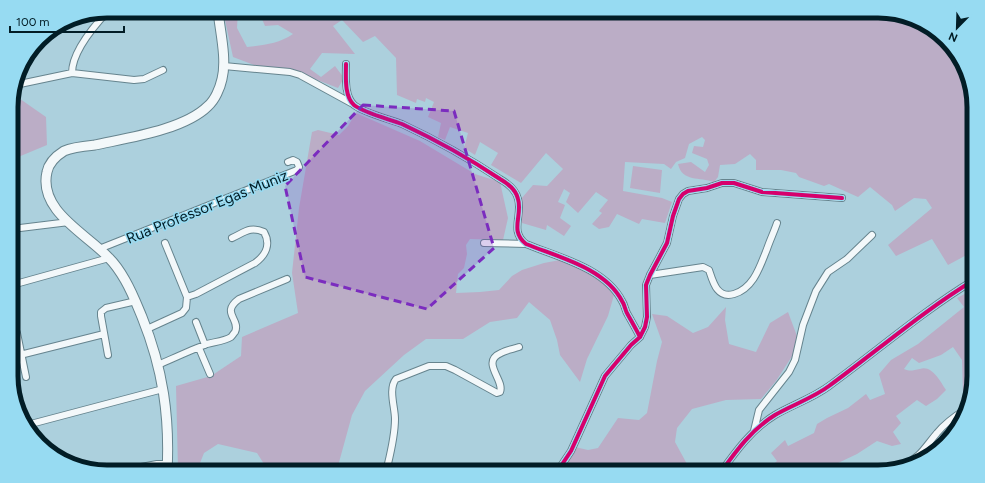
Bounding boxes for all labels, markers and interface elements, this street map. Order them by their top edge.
scale bar [10,8,124,34]
north arrow [937,8,977,48]
text: 100 m [16,15,50,29]
text: N [947,29,960,44]
street label: Rua Professor Egas Muniz [123,166,291,248]

